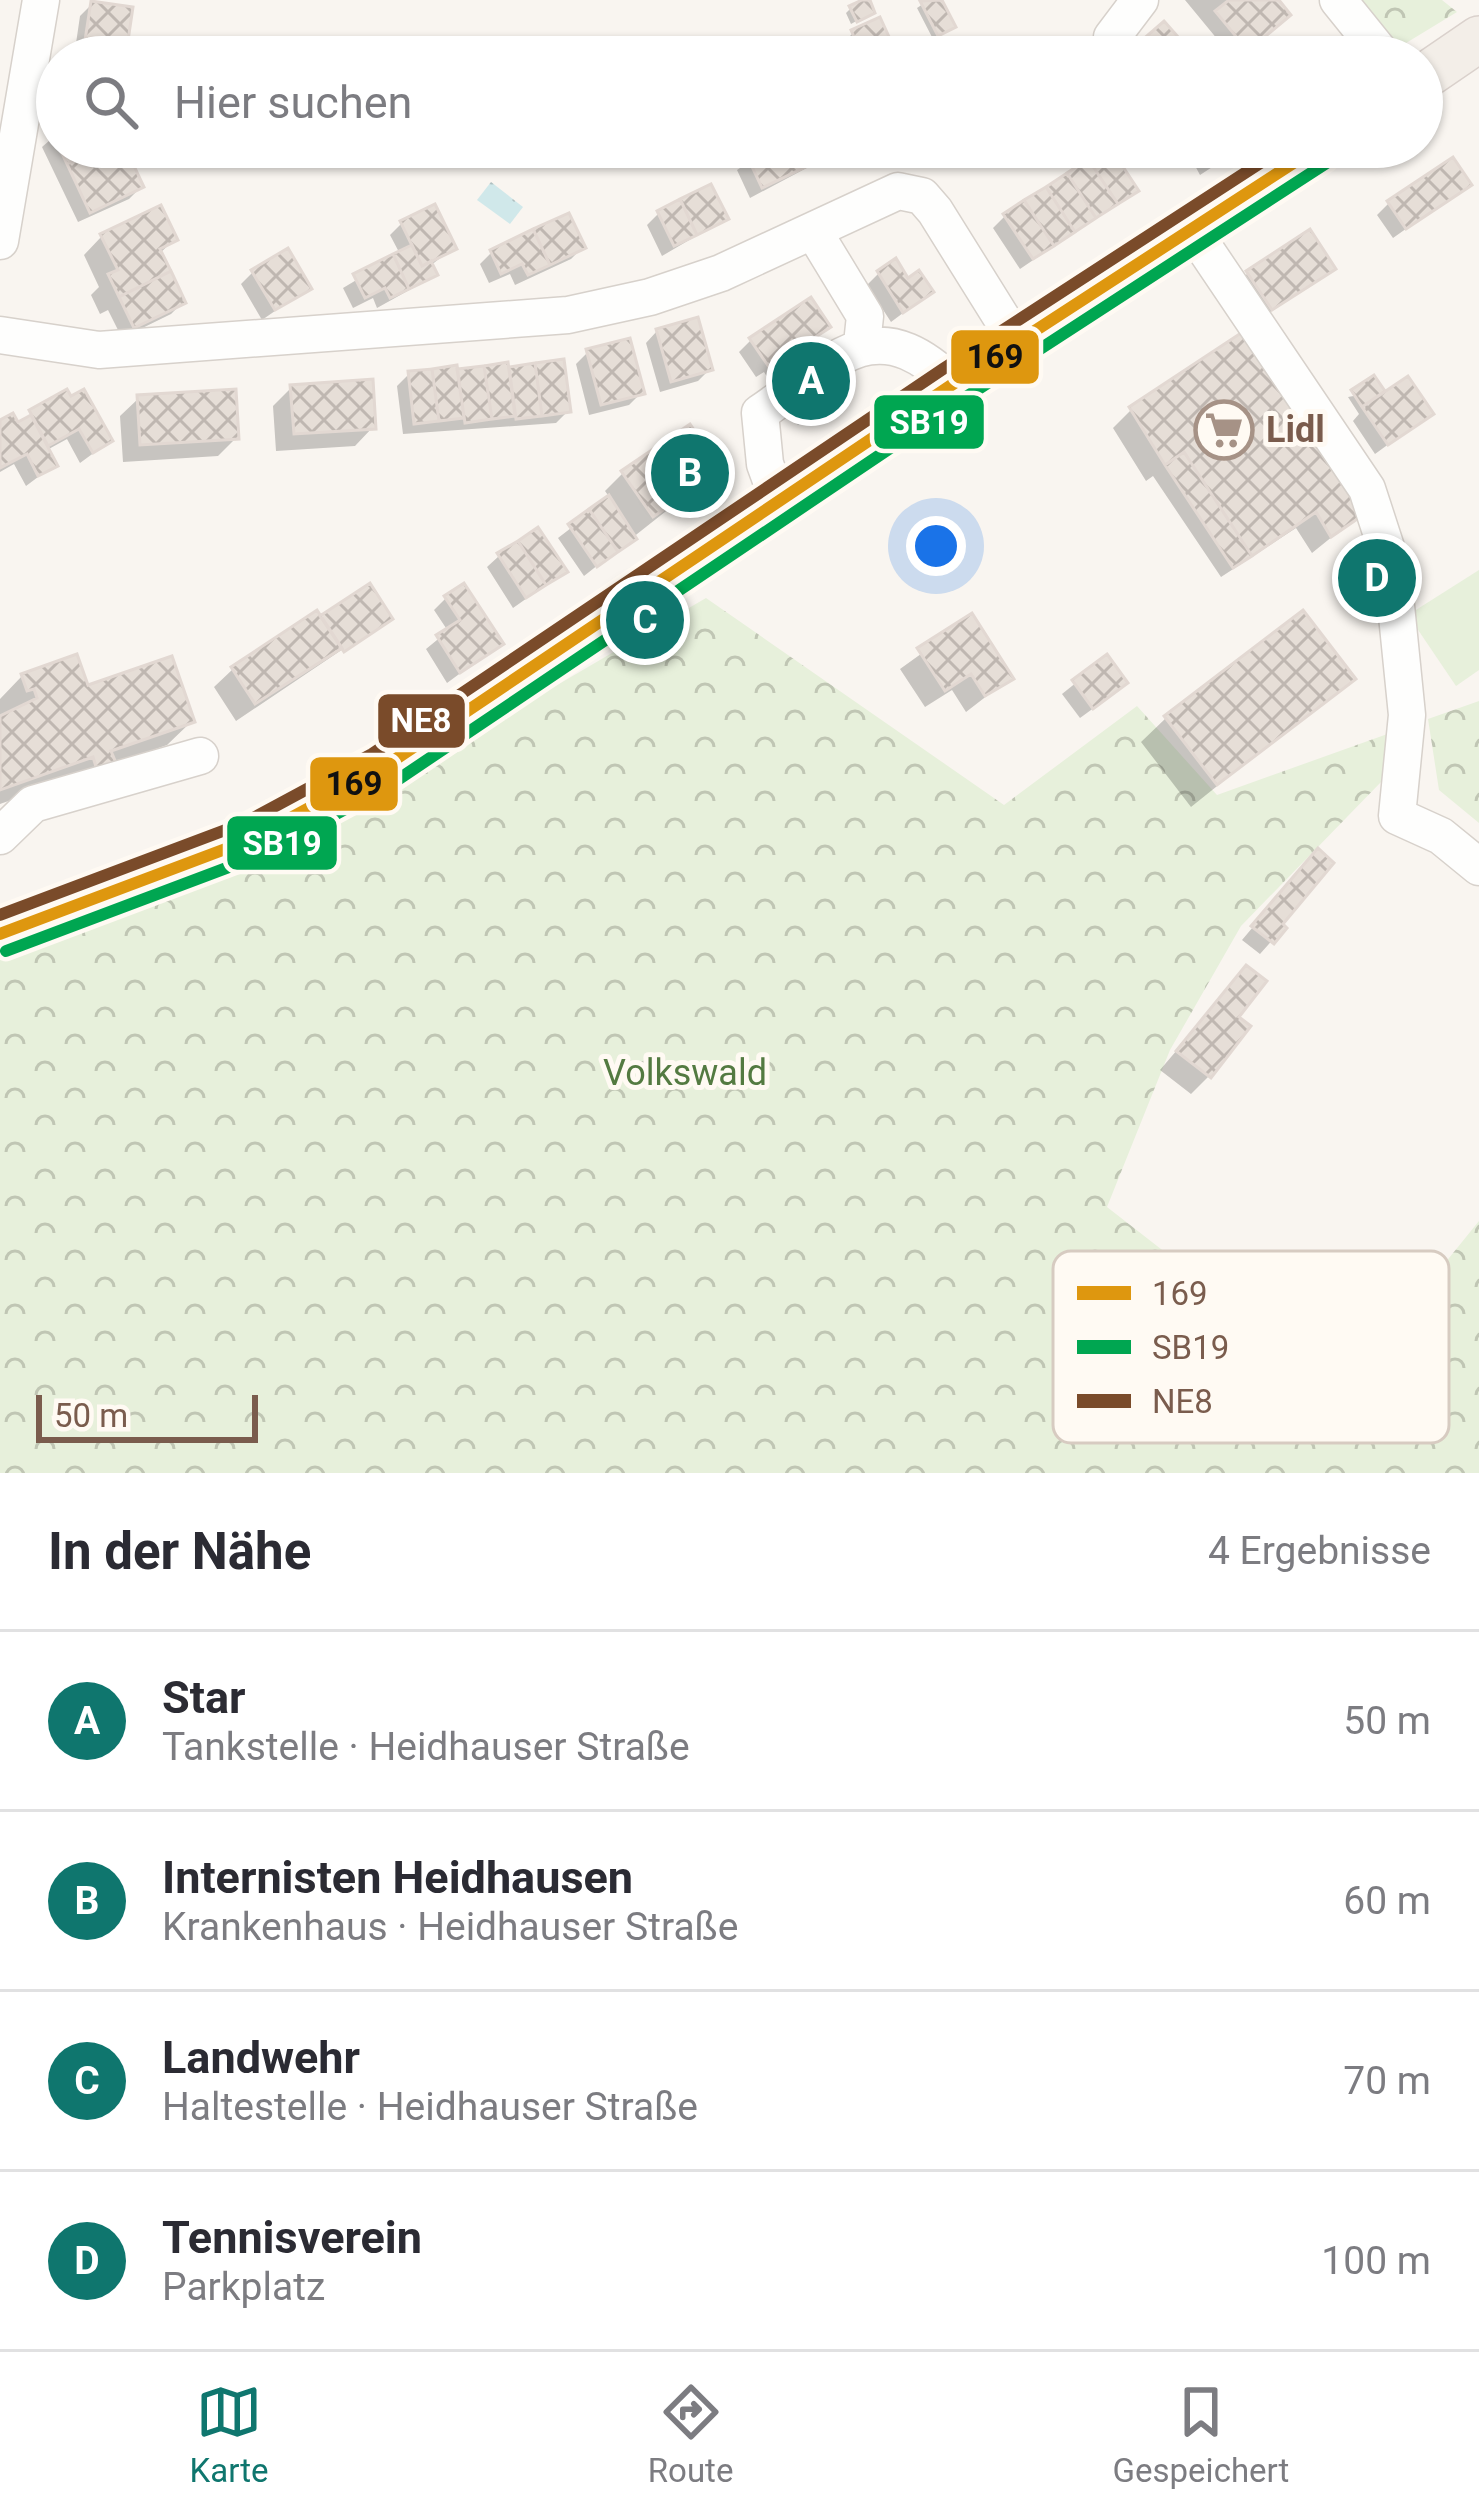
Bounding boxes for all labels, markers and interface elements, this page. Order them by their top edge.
search box [36,36,1443,168]
icon: search [78,69,144,135]
text: Hier suchen [174,76,412,129]
line badge: 169 [949,328,1041,386]
pin: A [772,336,850,426]
text: 169 [967,337,1023,376]
line badge: SB19 [872,393,986,451]
supermarket icon: Lidl [1193,399,1255,461]
text: SB19 [889,403,969,442]
place label: Lidl [1266,409,1325,451]
pin: B [651,428,729,518]
your location [906,516,966,576]
pin: D [1338,533,1416,623]
pin: C [606,575,684,665]
line badge: NE8 [376,692,467,750]
text: NE8 [391,701,451,740]
line badge: 169 [308,755,400,813]
text: 169 [326,764,382,803]
line badge: SB19 [225,814,339,872]
text: SB19 [242,824,322,863]
park label: Volkswald [603,1052,767,1094]
legend [1053,1251,1449,1443]
text: 169 [1152,1274,1208,1313]
text: SB19 [1152,1328,1229,1367]
text: NE8 [1152,1382,1213,1421]
scale bar [36,1389,258,1442]
text: 50 m [54,1396,128,1435]
text: In der Nähe [48,1522,311,1581]
text: 4 Ergebnisse [1208,1528,1431,1574]
text: Star [162,1671,246,1724]
text: A [74,1698,100,1744]
text: 50 m [1343,1698,1431,1744]
text: Tankstelle · Heidhauser Straße [162,1724,690,1770]
text: Internisten Heidhausen [162,1851,633,1904]
text: B [75,1878,99,1924]
text: 60 m [1343,1878,1431,1924]
text: Krankenhaus · Heidhauser Straße [162,1904,738,1950]
text: Landwehr [162,2031,360,2084]
text: C [74,2058,100,2104]
text: 70 m [1343,2058,1431,2104]
text: Haltestelle · Heidhauser Straße [162,2084,698,2130]
text: Tennisverein [162,2211,422,2264]
text: D [74,2238,100,2284]
text: 100 m [1321,2238,1431,2284]
text: Parkplatz [162,2264,325,2310]
tab: Karte [190,2379,269,2490]
tab: Route [648,2379,733,2490]
tab: Gespeichert [1113,2379,1289,2490]

